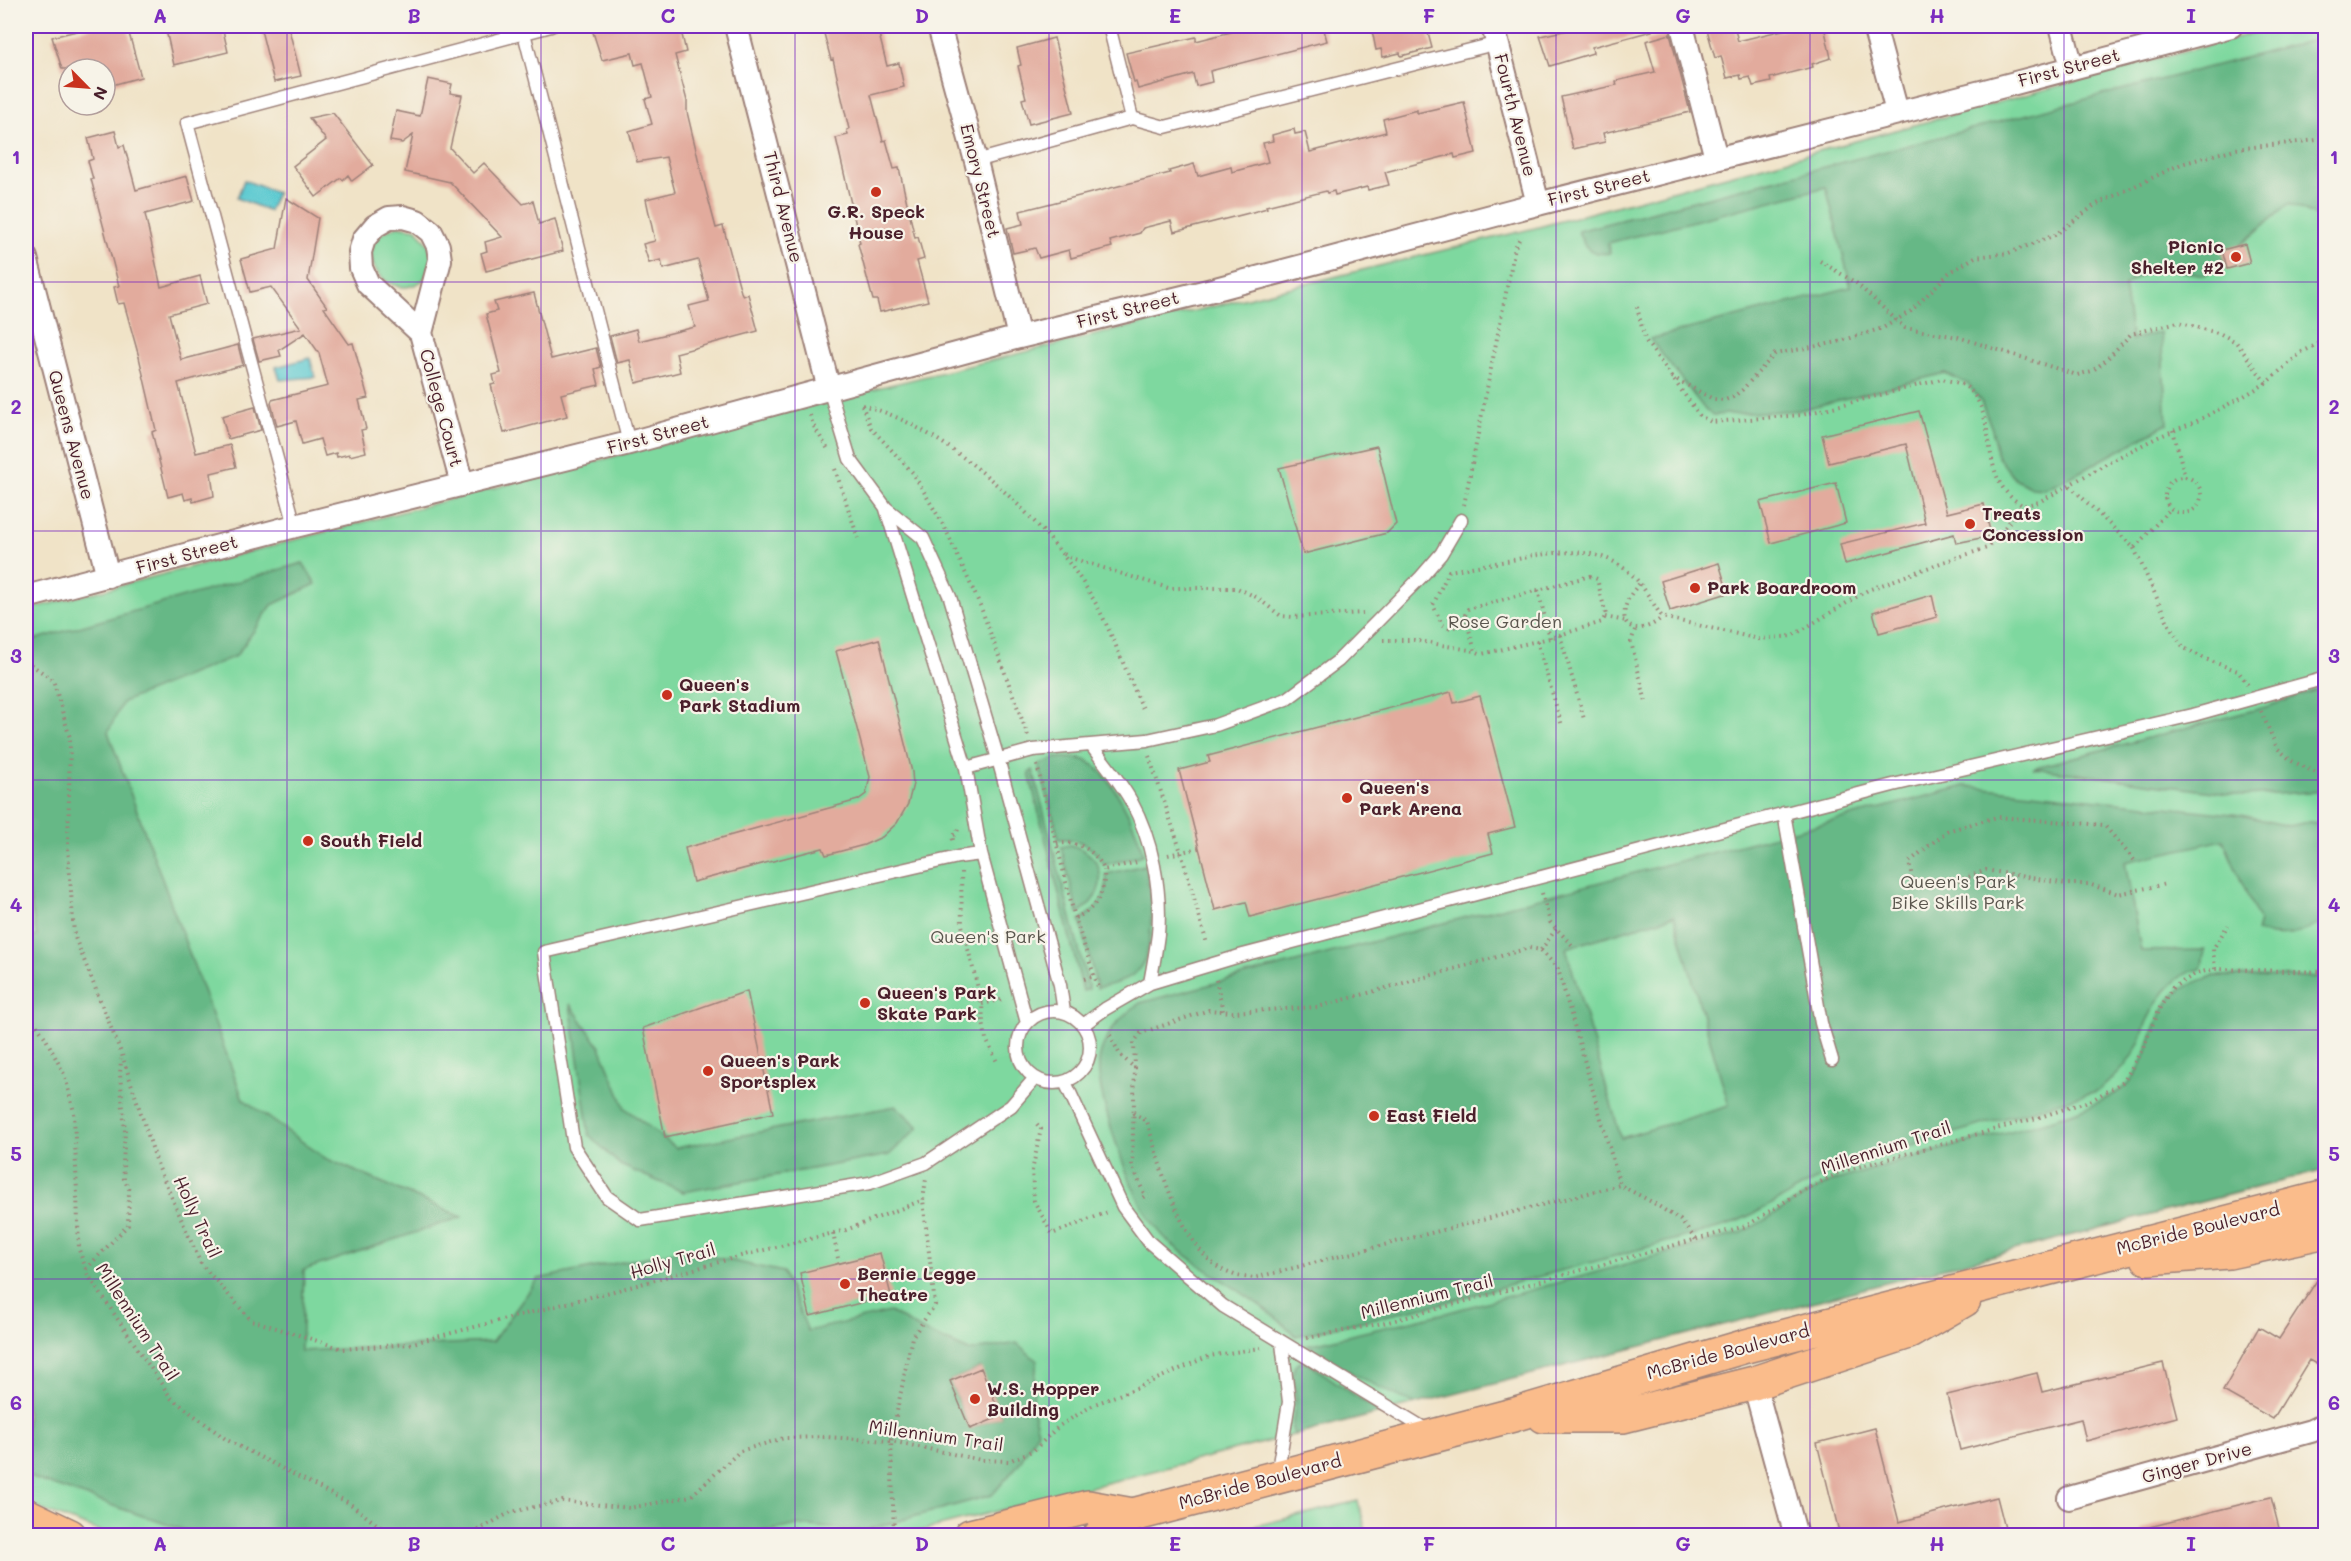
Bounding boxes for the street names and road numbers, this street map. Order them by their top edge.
street label: First Street [2015,42,2122,92]
street label: Fourth Avenue [1489,51,1543,179]
street label: Emory Street [955,121,1007,240]
street label: Third Avenue [759,148,809,265]
street label: First Street [1545,163,1652,211]
street label: First Street [1074,285,1181,333]
street label: College Court [415,346,469,469]
street label: Queens Avenue [43,367,101,502]
street label: First Street [604,409,711,459]
street label: First Street [133,529,240,579]
street label: Millennium Trail [1817,1115,1954,1179]
street label: Holly Trail [168,1172,227,1262]
street label: McBride Boulevard [2114,1196,2282,1260]
street label: Holly Trail [627,1236,718,1284]
street label: Millennium Trail [91,1258,185,1385]
street label: Millennium Trail [1358,1268,1496,1324]
street label: McBride Boulevard [1644,1318,1812,1384]
street label: Millennium Trail [867,1414,1005,1456]
street label: Ginger Drive [2139,1436,2254,1488]
street label: McBride Boulevard [1176,1448,1344,1514]

